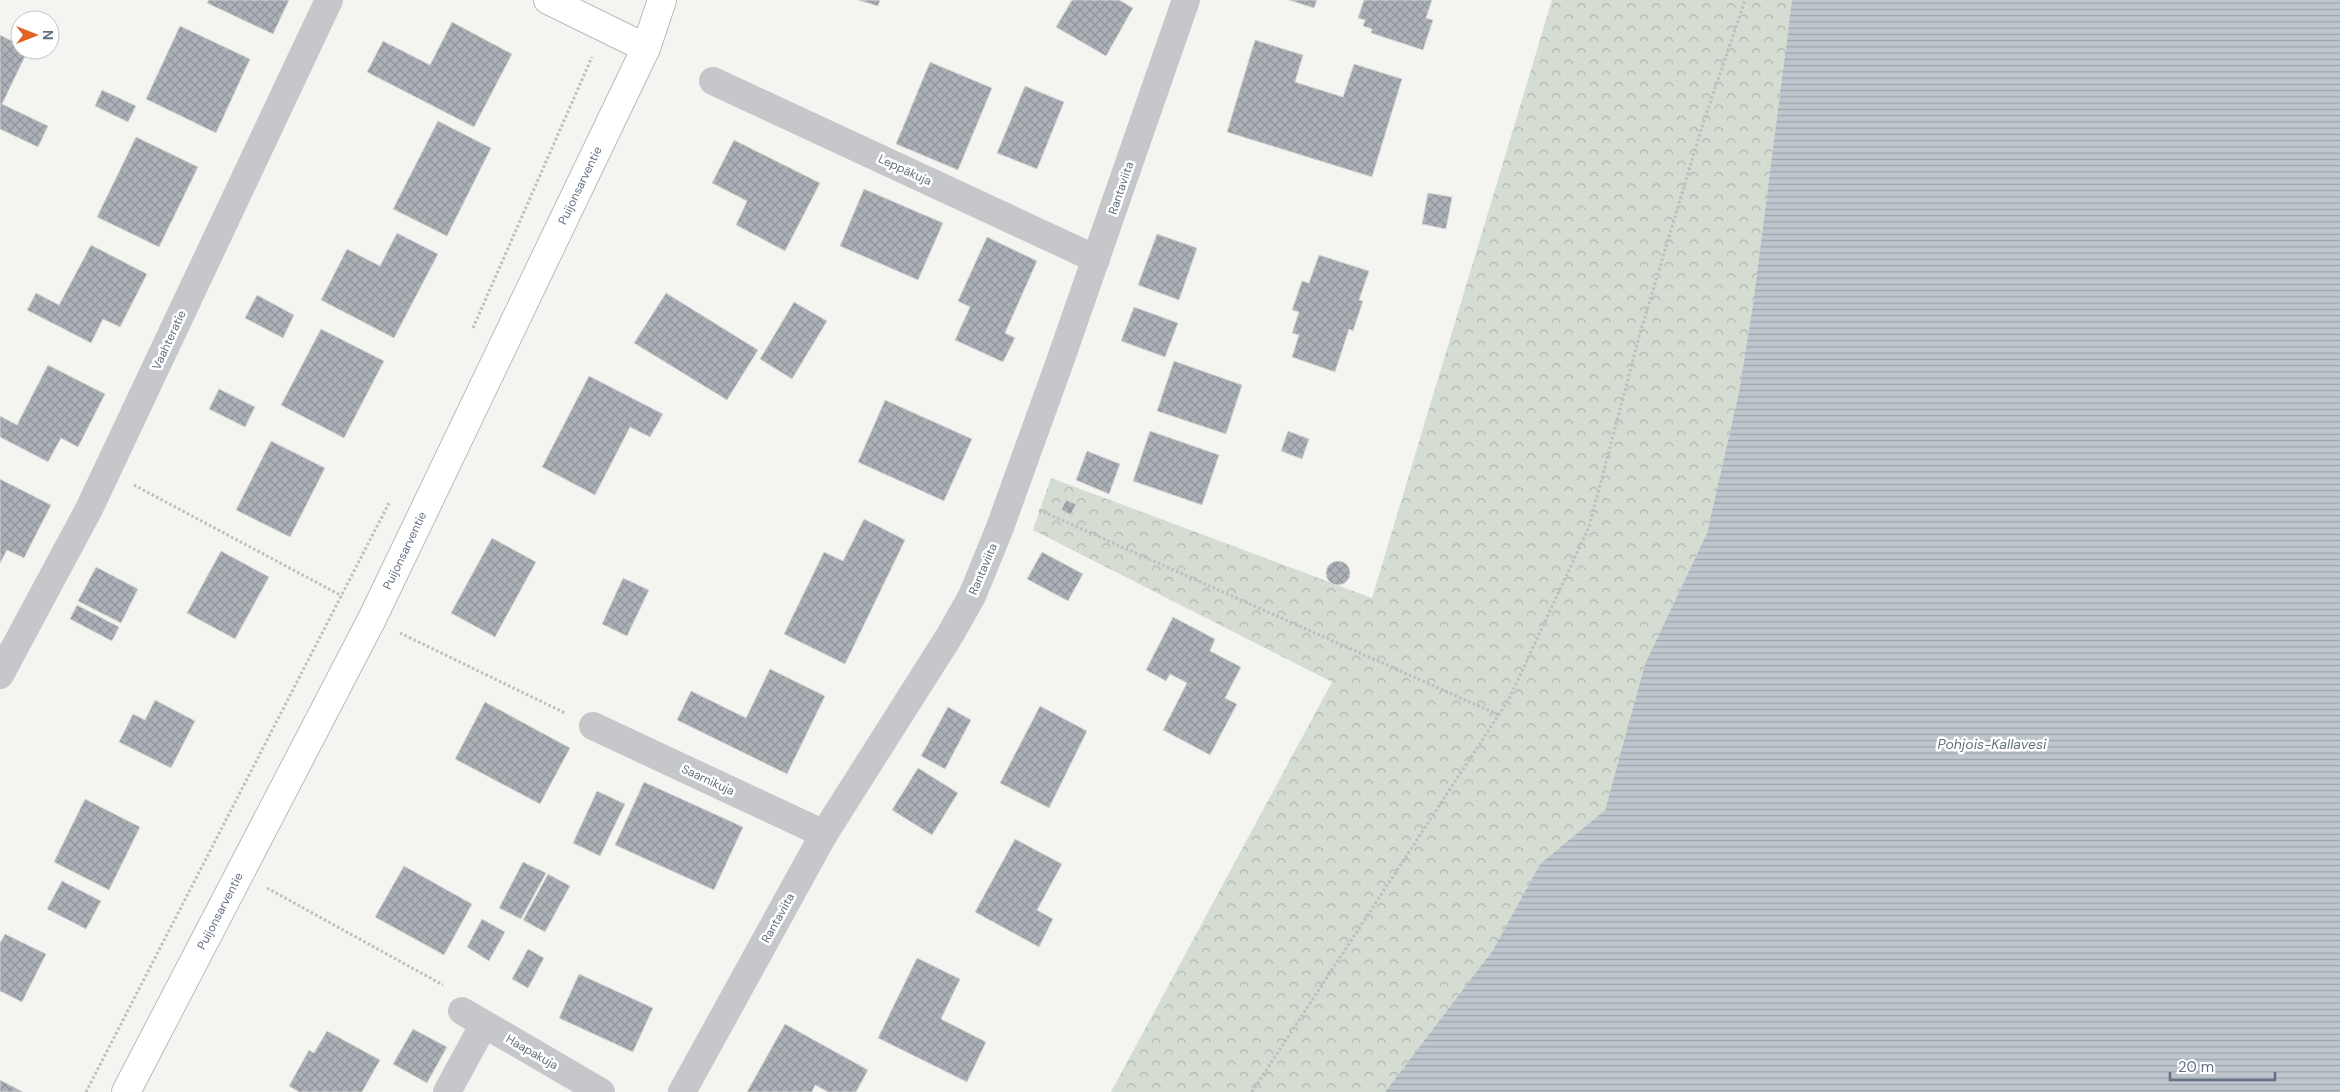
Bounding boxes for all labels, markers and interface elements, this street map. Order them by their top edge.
north arrow [10,10,60,60]
text: N [39,30,57,40]
street label: Puijonsarventie [554,144,606,227]
street label: Leppäkuja [876,151,934,189]
street label: Rantaviita [1105,160,1137,216]
street label: Vaahteratie [148,308,190,372]
street label: Puijonsarventie [379,509,430,592]
street label: Rantaviita [965,541,1001,597]
water label: Pohjois-Kallavesi [1938,735,2047,753]
street label: Saarnikuja [679,761,737,799]
street label: Puijonsarventie [193,870,247,952]
street label: Rantaviita [758,890,798,946]
street label: Haapakuja [503,1031,561,1073]
scale bar [2170,1050,2275,1082]
text: 20 m [2178,1057,2214,1077]

